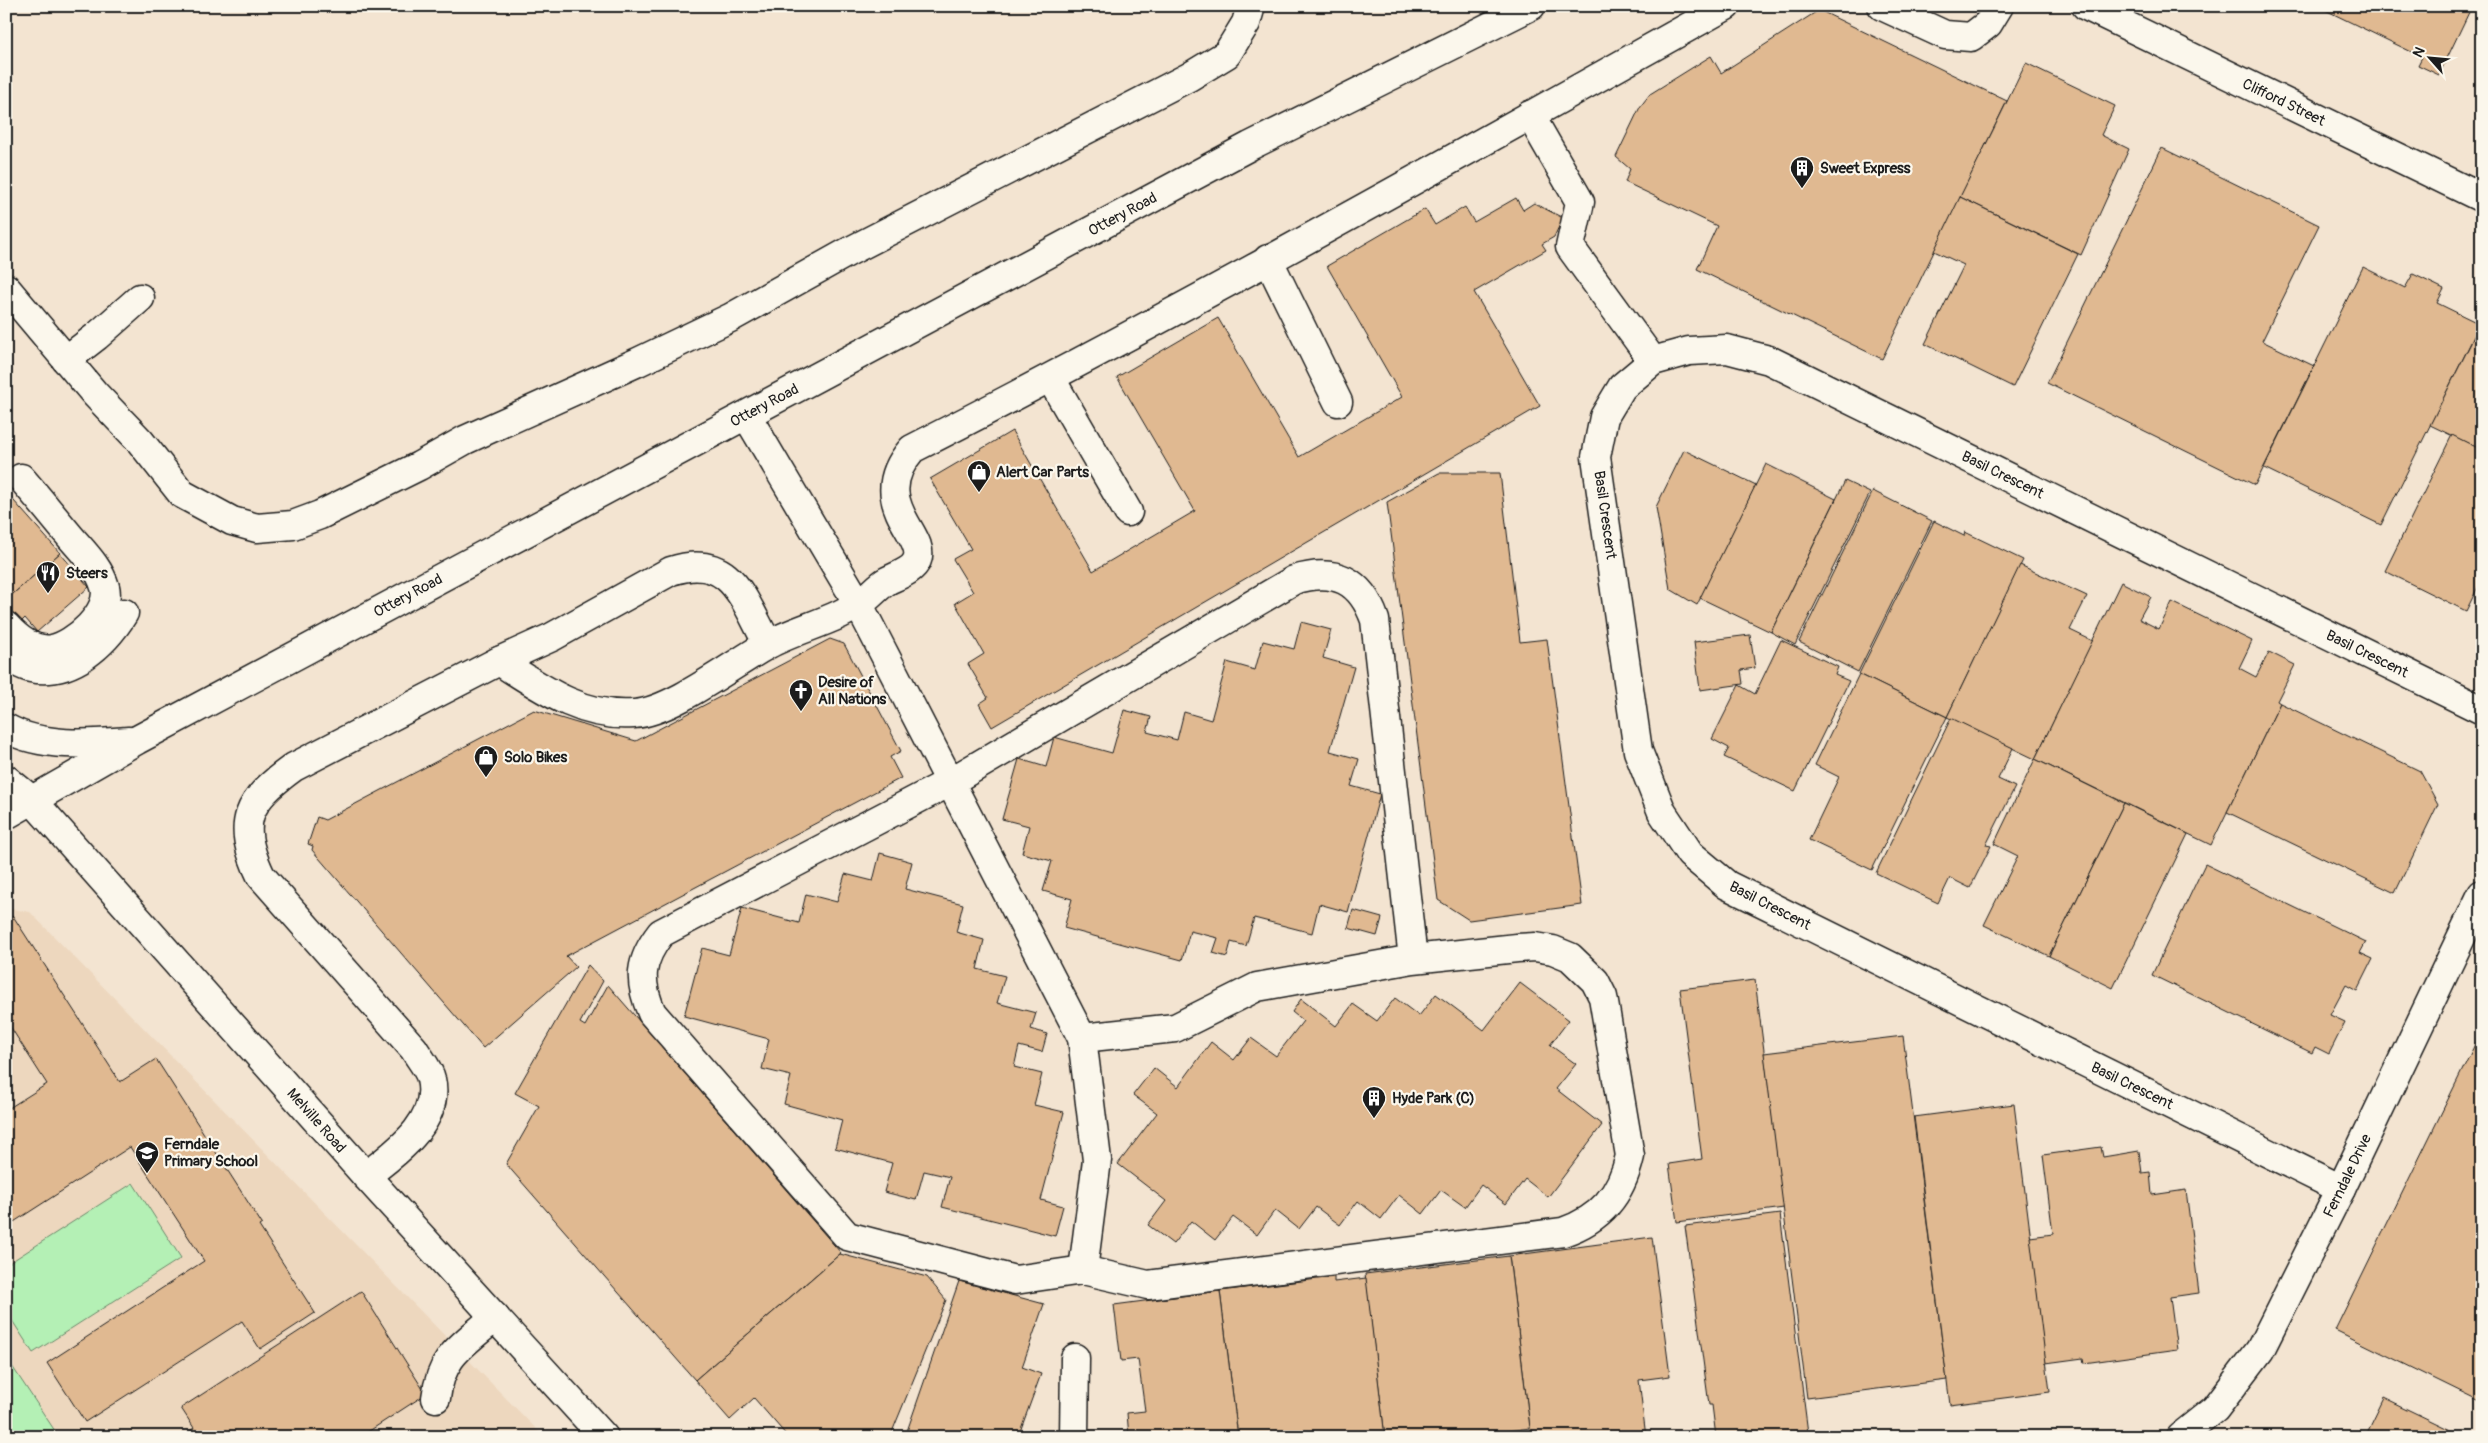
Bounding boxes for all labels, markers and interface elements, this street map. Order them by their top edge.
north arrow [2406,32,2456,82]
text: N [2409,44,2429,60]
street label: Clifford Street [2239,74,2329,131]
building icon: Sweet Express [1789,155,1815,189]
place label: Sweet Express [1820,159,1911,178]
street label: Ottery Road [1085,188,1160,240]
street label: Ottery Road [727,379,802,431]
street label: Basil Crescent [1959,447,2048,503]
shop icon: Alert Car Parts [966,459,992,493]
place label: Alert Car Parts [996,463,1089,482]
street label: Basil Crescent [1589,470,1621,561]
restaurant icon: Steers [35,560,61,594]
place label: Steers [66,564,108,583]
street label: Ottery Road [370,569,446,622]
street label: Basil Crescent [2323,625,2412,682]
place label: Desire of All Nations [818,673,887,709]
church icon: Desire of All Nations [788,678,814,712]
shop icon: Solo Bikes [473,744,499,778]
place label: Solo Bikes [504,748,567,767]
street label: Basil Crescent [1726,877,1815,935]
street label: Basil Crescent [2088,1058,2177,1115]
street label: Melville Road [283,1084,350,1157]
building icon: Hyde Park (C) [1361,1085,1387,1119]
place label: Hyde Park (C) [1392,1089,1475,1108]
street label: Ferndale Drive [2319,1130,2376,1221]
place label: Ferndale Primary School [164,1135,258,1171]
school or university icon: Ferndale Primary School [134,1140,160,1174]

